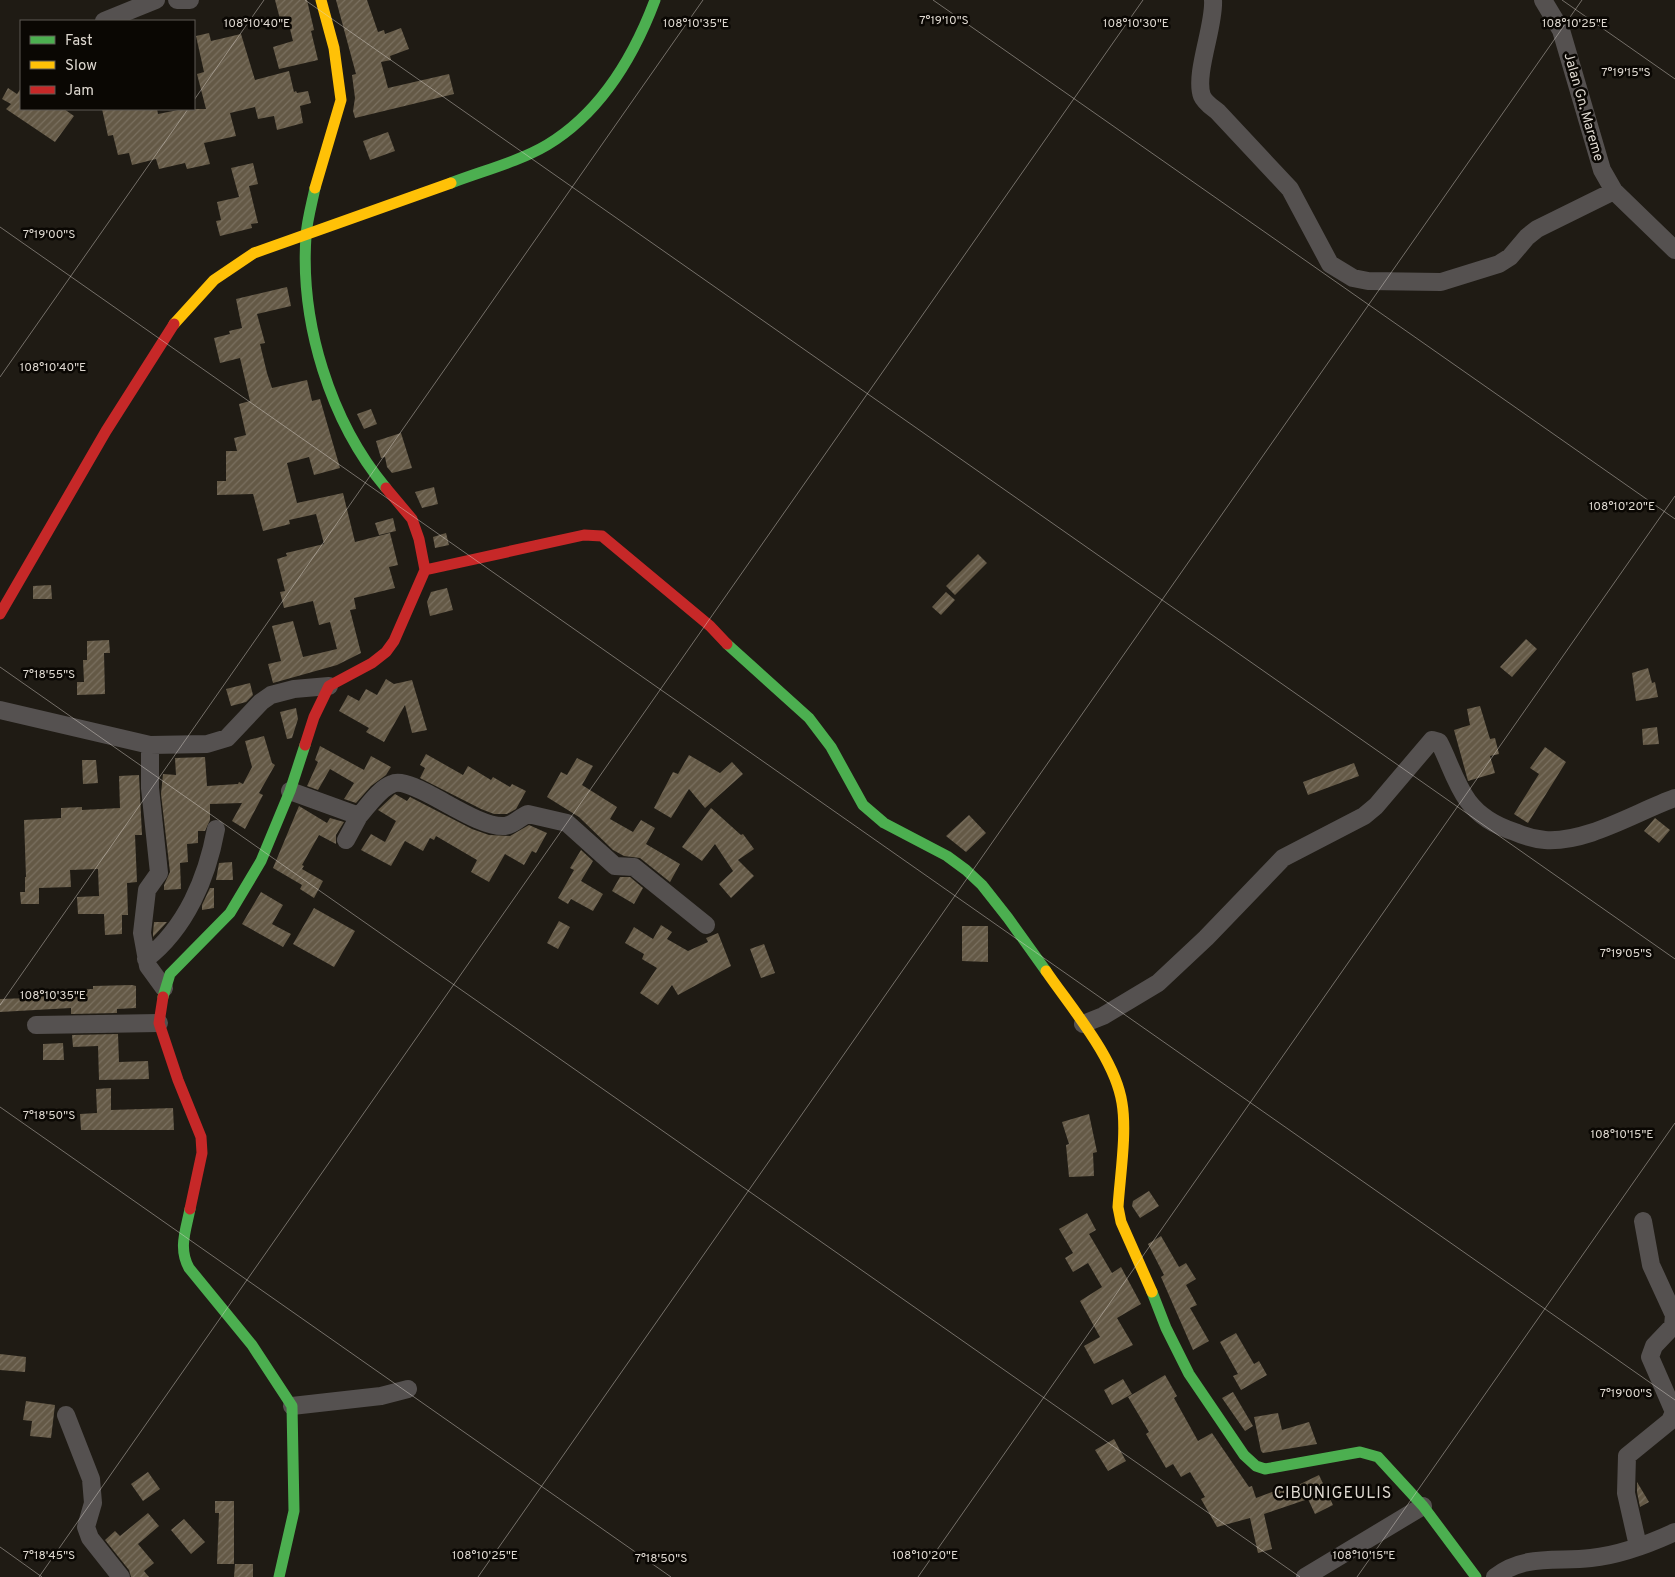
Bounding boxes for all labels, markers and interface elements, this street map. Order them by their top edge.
text: 7°19'10"S [919,13,969,29]
text: 108°10'40"E [224,16,290,32]
text: 108°10'35"E [663,16,729,32]
text: 108°10'30"E [1103,16,1169,32]
text: 108°10'25"E [1542,16,1608,32]
legend [20,20,195,110]
text: Fast [65,32,93,51]
street label: Jalan Gn. Mareme [1559,51,1607,163]
text: Slow [65,57,97,76]
text: 7°19'15"S [1601,65,1651,81]
text: Jam [65,82,94,101]
text: 7°19'00"S [23,227,75,243]
text: 108°10'40"E [20,360,86,376]
text: 108°10'20"E [1589,499,1655,515]
text: 7°18'55"S [23,667,75,683]
text: 7°19'05"S [1600,946,1652,962]
text: 108°10'35"E [20,988,86,1004]
text: 7°18'50"S [23,1108,75,1124]
text: 108°10'15"E [1590,1127,1654,1143]
text: 7°19'00"S [1600,1386,1652,1402]
district label: CIBUNIGEULIS [1274,1484,1392,1504]
text: 7°18'45"S [23,1548,75,1564]
text: 108°10'25"E [452,1548,518,1564]
text: 108°10'20"E [892,1548,958,1564]
text: 108°10'15"E [1332,1548,1396,1564]
text: 7°18'50"S [635,1551,687,1567]

